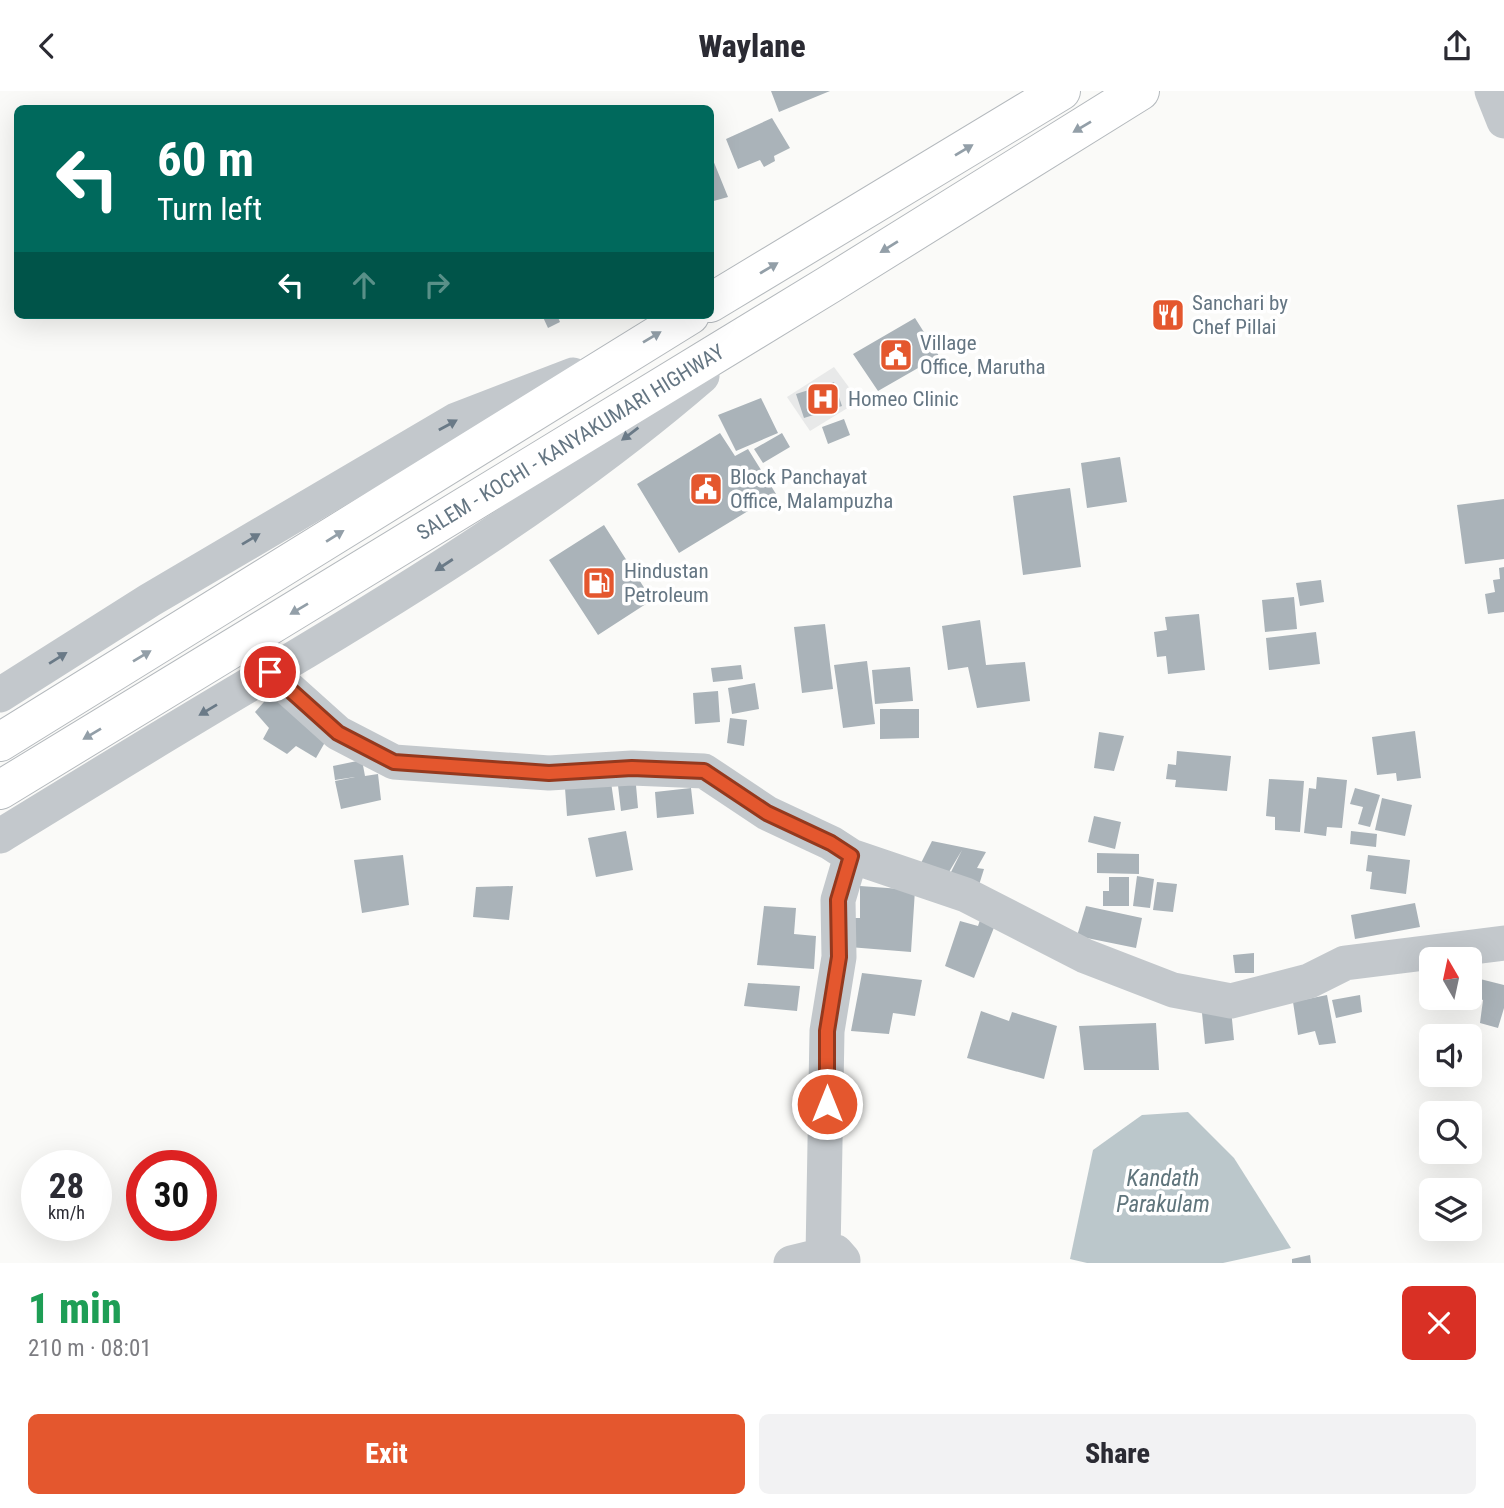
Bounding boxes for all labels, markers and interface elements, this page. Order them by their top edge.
icon: back [28,27,66,65]
text: Waylane [698,27,806,65]
icon: share [1438,27,1476,65]
one-way arrow [1072,120,1091,133]
text: 60 m [157,131,254,188]
icon: left [42,133,133,224]
one-way arrow [954,144,973,157]
text: Turn left [157,190,262,228]
one-way arrow [879,241,899,254]
one-way arrow [760,261,779,274]
icon: left [272,266,310,304]
icon: ahead [345,266,383,304]
icon: right [418,266,456,304]
place label: Sanchari by Chef Pillai [1192,291,1288,339]
restaurant icon: Sanchari by Chef Pillai [1149,296,1187,334]
one-way arrow [643,331,662,343]
place label: Village Office, Marutha [920,331,1046,379]
public building icon: Village Office, Marutha [877,336,915,374]
street label: SALEM - KOCHI - KANYAKUMARI HIGHWAY [412,339,728,545]
hospital icon: Homeo Clinic [804,380,842,418]
place label: Homeo Clinic [848,387,959,411]
one-way arrow [439,419,458,431]
one-way arrow [621,427,639,442]
place label: Block Panchayat Office, Malampuzha [730,465,893,513]
public building icon: Block Panchayat Office, Malampuzha [687,470,725,508]
one-way arrow [325,529,345,542]
one-way arrow [242,533,261,546]
one-way arrow [434,559,454,572]
place label: Hindustan Petroleum [624,559,709,607]
fuel station icon: Hindustan Petroleum [580,564,618,602]
one-way arrow [290,602,309,615]
pin [240,642,300,702]
one-way arrow [132,649,151,662]
one-way arrow [48,652,67,665]
icon: arrive [251,653,289,691]
one-way arrow [199,703,218,716]
one-way arrow [83,728,102,741]
north arrow [1419,947,1482,1010]
map controls [1419,947,1482,1241]
button: sound [1419,1024,1482,1087]
position arrow [790,1067,864,1141]
button: search [1419,1101,1482,1164]
speed limit sign: 30 [126,1150,217,1241]
water label: Kandath Parakulam [1116,1165,1210,1218]
text: 28 [49,1166,84,1207]
button: layers [1419,1178,1482,1241]
text: km/h [48,1202,85,1223]
text: 1 min [28,1284,122,1333]
button: close [1402,1286,1476,1360]
text: 210 m · 08:01 [28,1335,152,1362]
button: Exit [28,1414,745,1494]
button: Share [759,1414,1476,1494]

